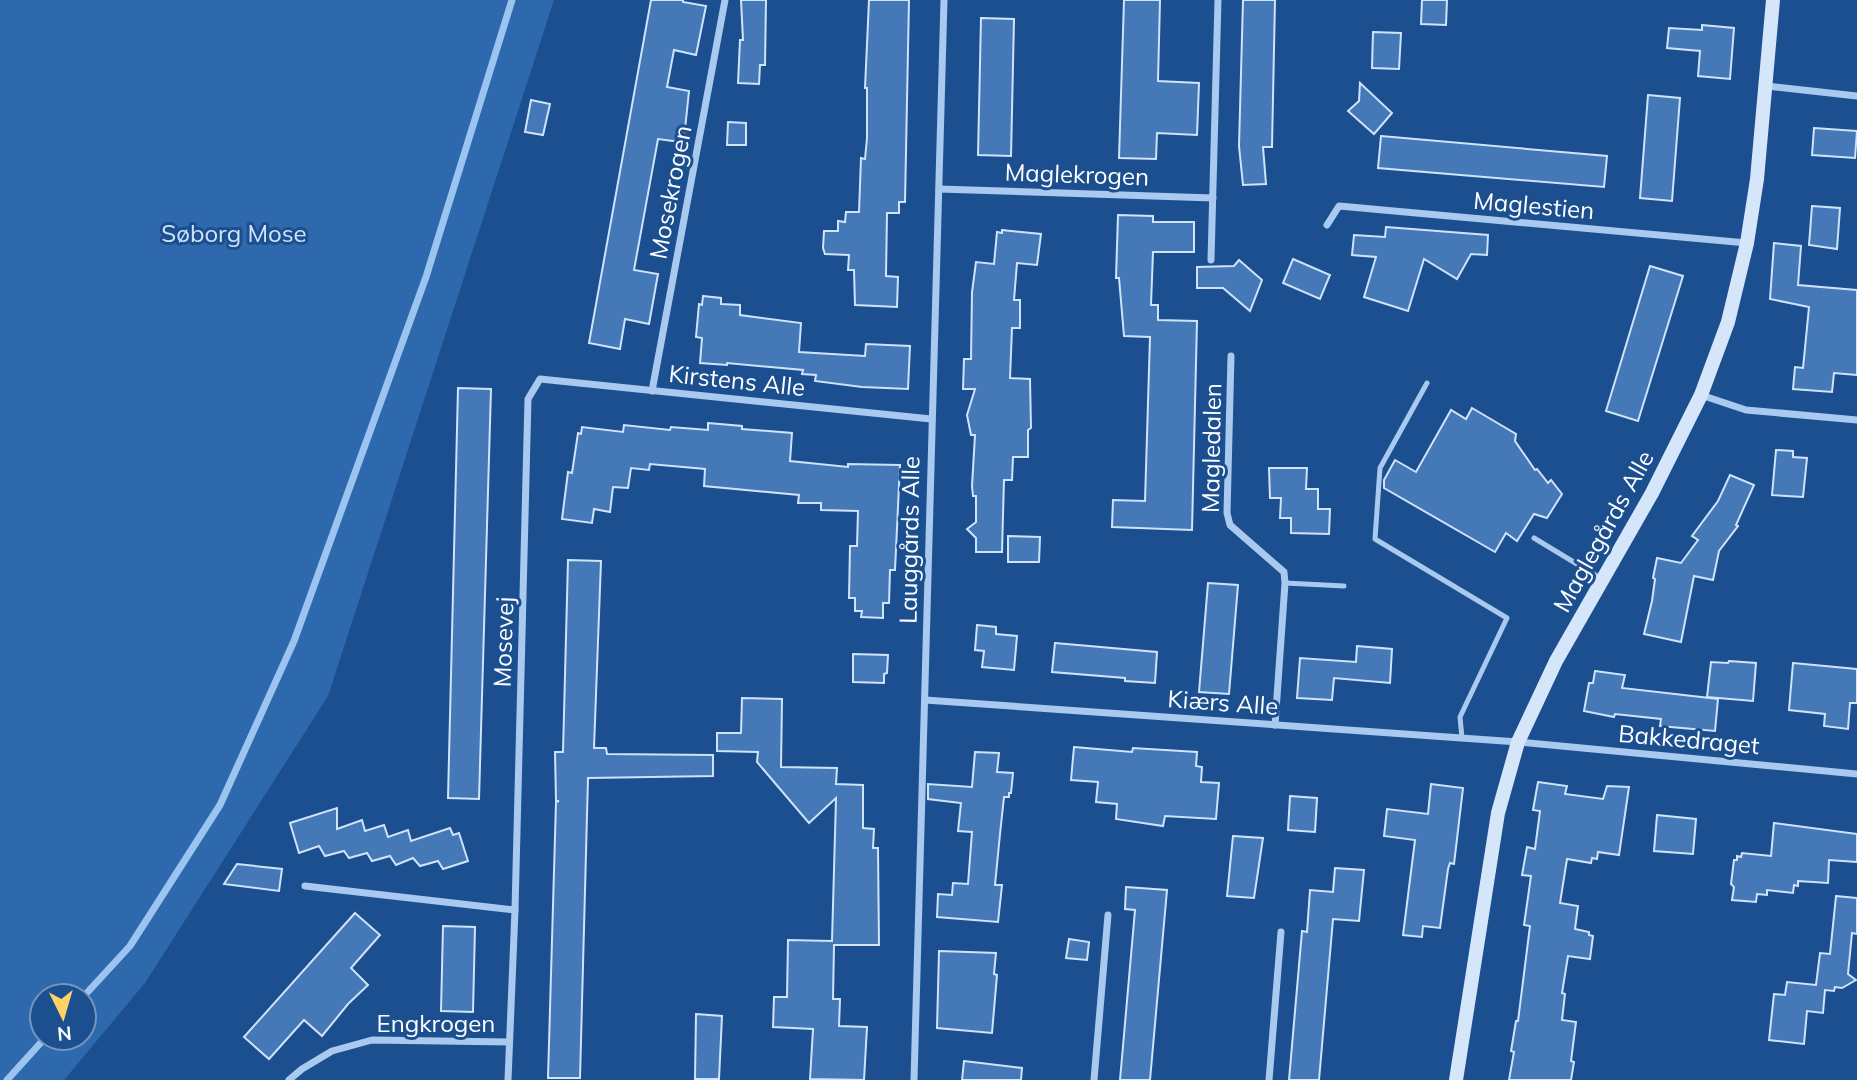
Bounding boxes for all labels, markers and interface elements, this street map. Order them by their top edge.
street label: Mosekrogen [642,123,698,261]
street label: Maglekrogen [1004,156,1150,192]
street label: Maglestien [1472,185,1596,225]
park label: Søborg Mose [161,218,307,248]
street label: Kirstens Alle [667,358,807,402]
street label: Magledalen [1195,383,1227,513]
street label: Maglegårds Alle [1546,445,1660,617]
street label: Lauggårds Alle [893,456,925,624]
street label: Mosevej [486,596,520,688]
street label: Kiærs Alle [1167,683,1279,721]
street label: Bakkedraget [1617,718,1761,760]
north arrow [28,982,98,1052]
street label: Engkrogen [377,1008,495,1038]
text: N [56,1021,73,1047]

